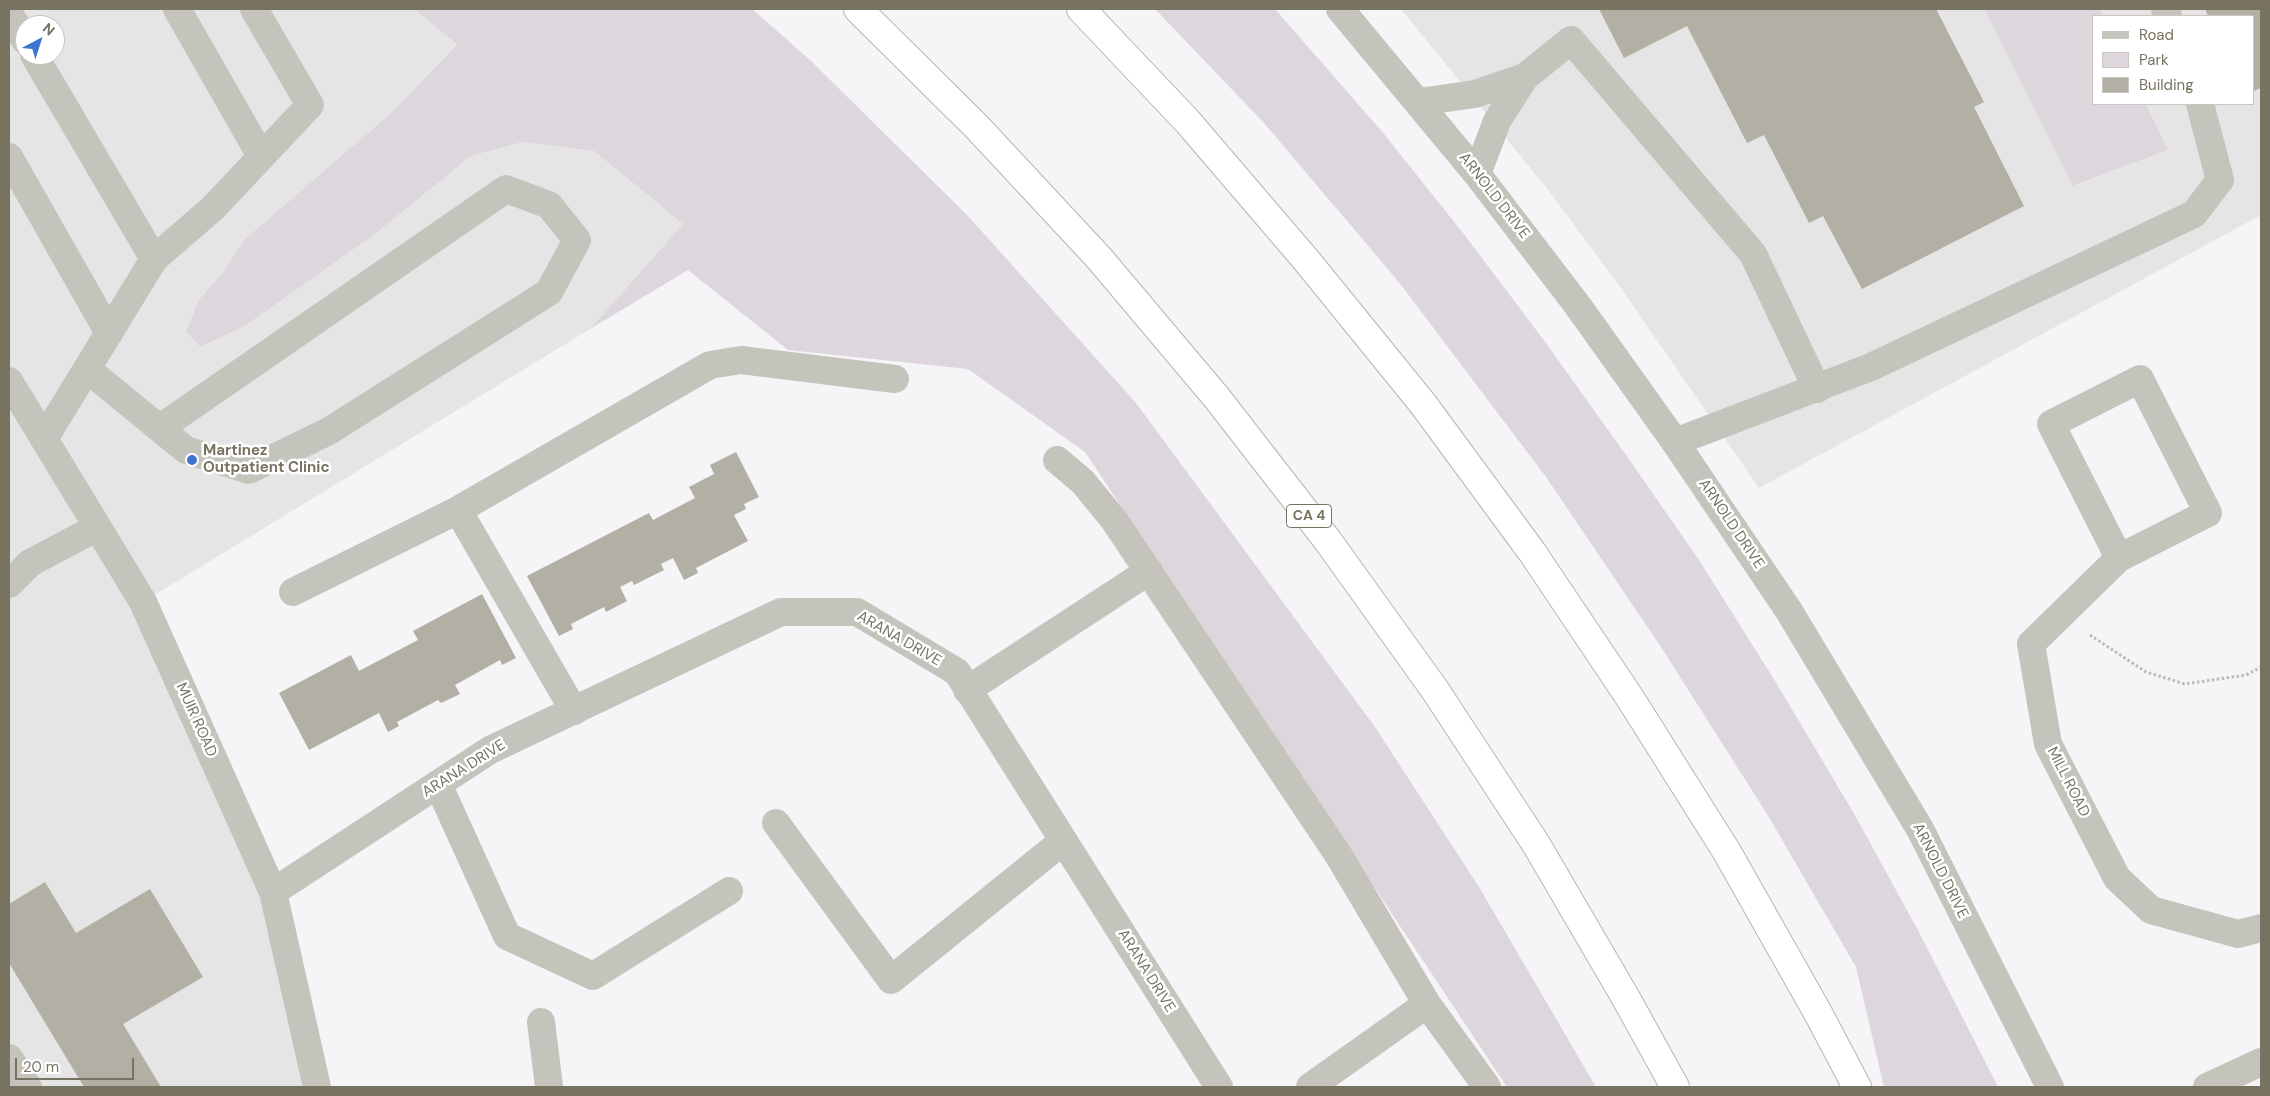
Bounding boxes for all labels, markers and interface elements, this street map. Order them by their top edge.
north arrow [15,15,65,65]
legend [2092,15,2255,105]
text: N [39,19,59,39]
text: Road [2139,25,2174,45]
text: Park [2139,50,2169,70]
text: Building [2139,75,2194,95]
street label: ARNOLD DRIVE [1455,149,1533,243]
place label: Martinez Outpatient Clinic [203,442,330,477]
marker: Martinez Outpatient Clinic [185,453,199,467]
street label: ARNOLD DRIVE [1694,476,1768,572]
road number: CA 4 [1286,504,1332,528]
street label: ARANA DRIVE [854,608,944,670]
street label: MUIR ROAD [172,680,220,760]
street label: ARANA DRIVE [419,736,509,802]
street label: MILL ROAD [2043,744,2093,820]
street label: ARNOLD DRIVE [1908,820,1972,922]
street label: ARANA DRIVE [1113,926,1179,1016]
scale bar [18,1048,136,1080]
text: 20 m [23,1057,59,1077]

